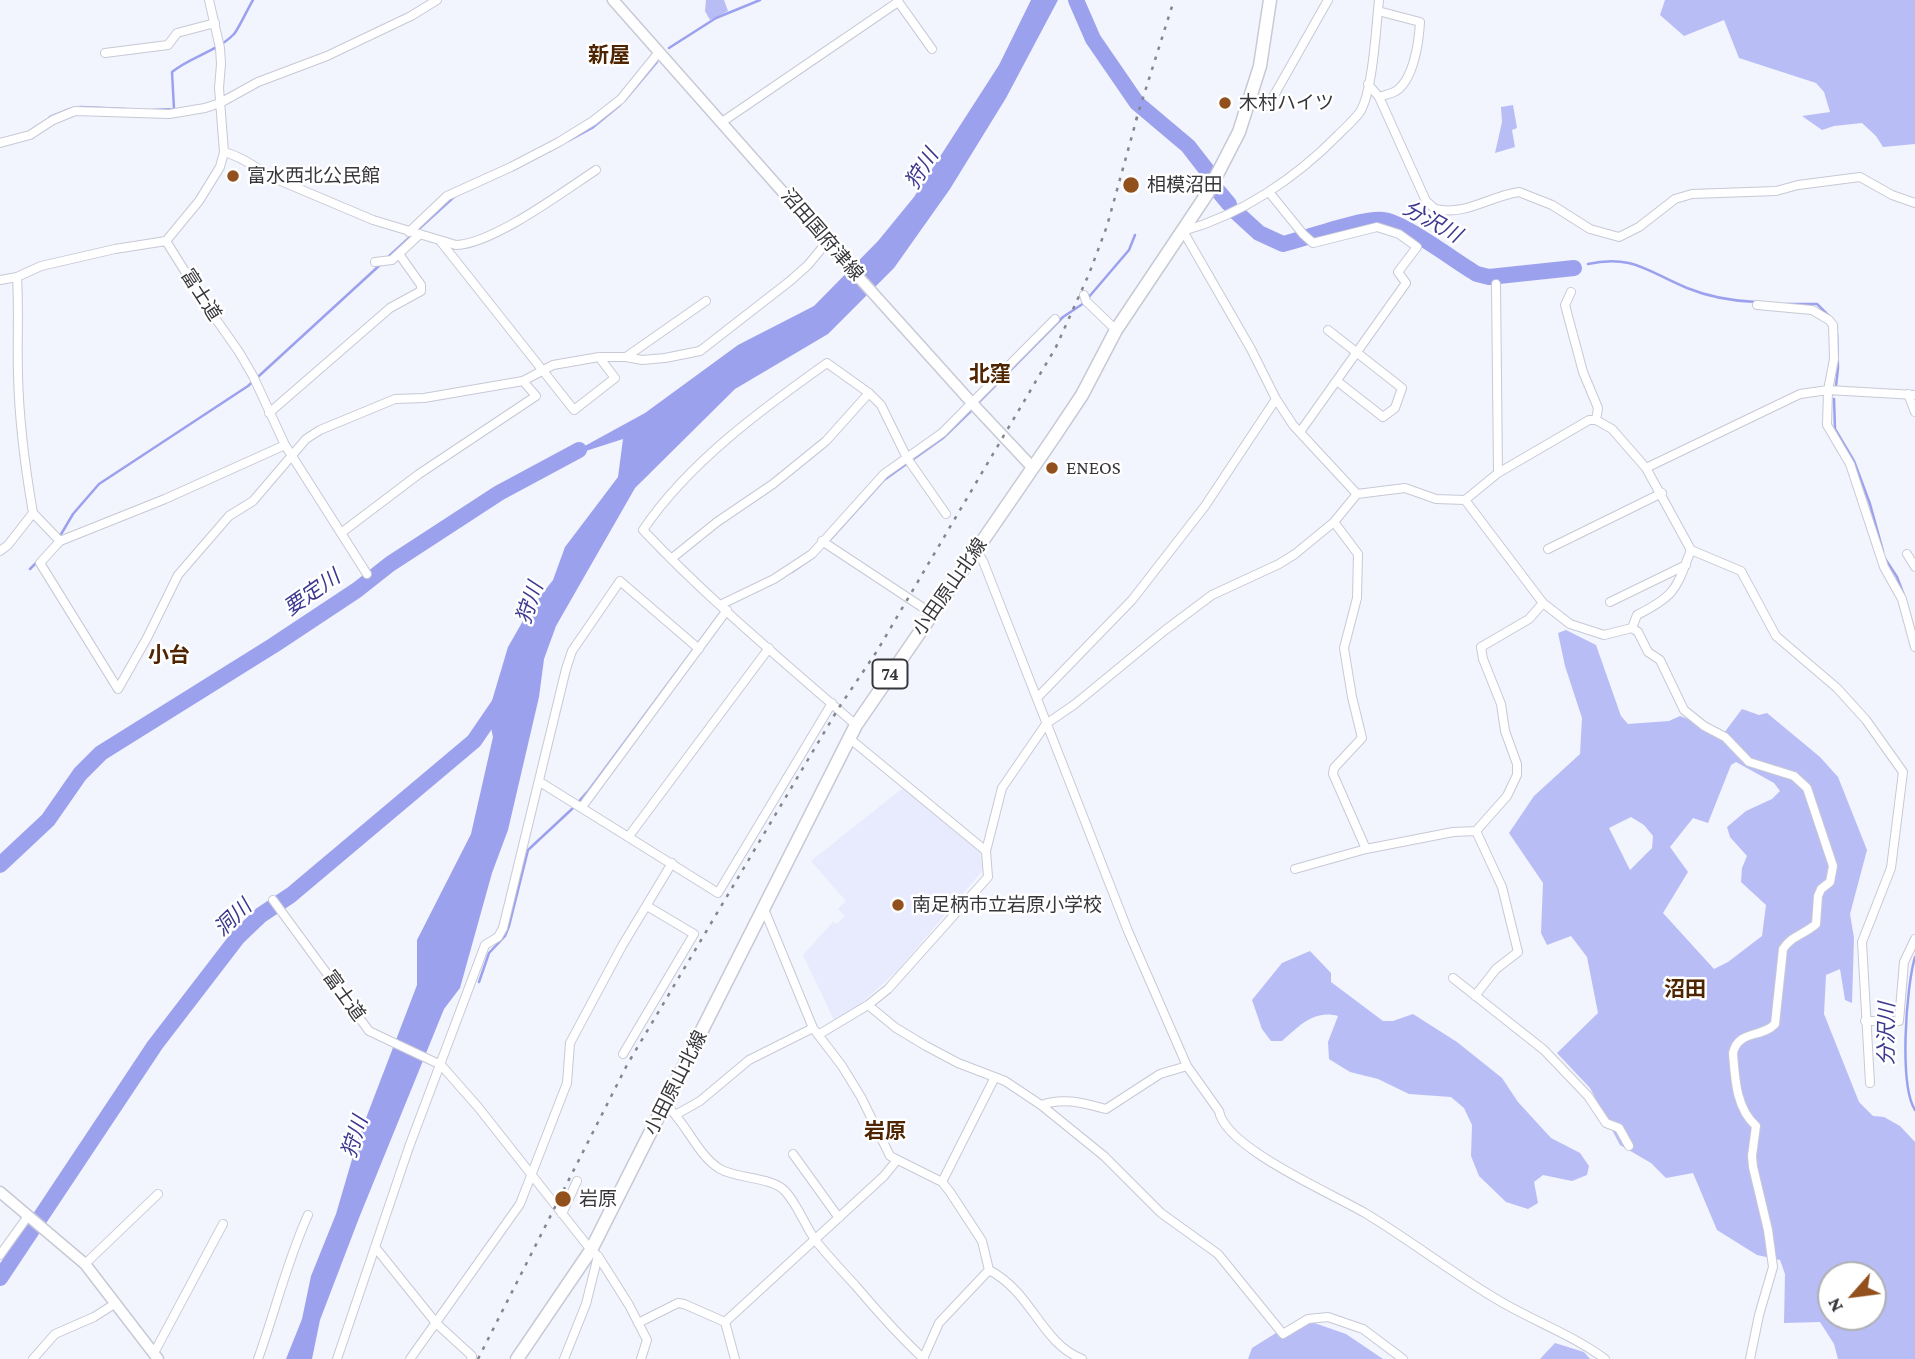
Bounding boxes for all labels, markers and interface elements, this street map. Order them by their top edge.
district label: 新屋 [588,43,630,69]
place label: 木村ハイツ [1239,92,1334,114]
marker: 木村ハイツ [1217,95,1233,111]
water label: 狩川 [900,145,944,193]
place label: 富水西北公民館 [247,165,380,187]
marker: 富水西北公民館 [225,168,241,184]
place label: 相模沼田 [1147,174,1223,196]
marker: 相模沼田 [1121,175,1141,195]
street label: 沼田国府津線 [776,185,868,285]
water label: 分沢川 [1398,196,1466,248]
street label: 富士道 [176,265,226,325]
district label: 北窪 [969,362,1011,388]
place label: ENEOS [1066,457,1121,479]
marker: ENEOS [1044,460,1060,476]
street label: 小田原山北線 [908,534,992,640]
water label: 要定川 [279,565,345,621]
water label: 狩川 [511,579,549,627]
district label: 小台 [148,643,190,669]
road number: 74 [872,660,908,688]
water label: 洞川 [209,894,257,942]
place label: 南足柄市立岩原小学校 [912,894,1102,916]
marker: 南足柄市立岩原小学校 [890,897,906,913]
street label: 富士道 [318,966,370,1026]
district label: 沼田 [1664,977,1706,1003]
water label: 分沢川 [1874,1002,1900,1066]
street label: 小田原山北線 [640,1027,712,1139]
water label: 狩川 [337,1113,373,1161]
district label: 岩原 [864,1119,906,1145]
place label: 岩原 [579,1188,617,1210]
marker: 岩原 [553,1189,573,1209]
north arrow [1817,1261,1887,1331]
text: N [1822,1295,1847,1316]

